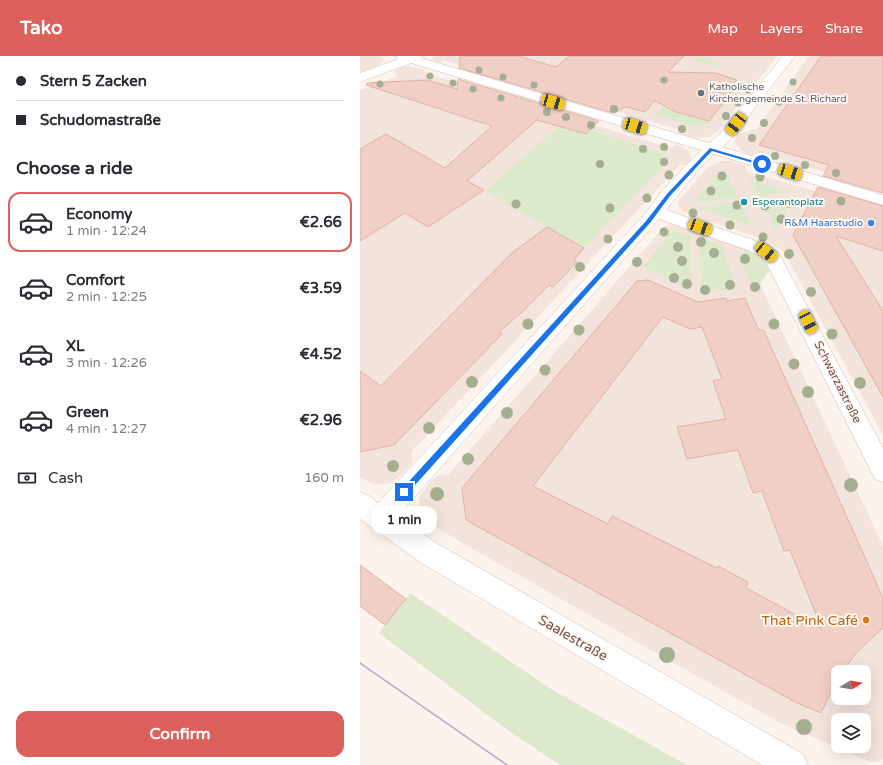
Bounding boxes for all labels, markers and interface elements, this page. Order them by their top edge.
text: Tako [20,17,62,39]
text: Map [708,20,738,37]
text: Layers [760,20,803,37]
text: Share [825,20,863,37]
text: Stern 5 Zacken [40,72,147,90]
place label: Katholische Kirchengemeinde St. Richard [709,81,847,105]
marker: Katholische Kirchengemeinde St. Richard [696,88,706,98]
car [540,93,566,111]
text: Schudomastraße [40,111,161,129]
car [724,111,748,137]
car [622,117,648,135]
route start [753,155,771,173]
text: Choose a ride [16,157,133,179]
car [777,163,803,181]
place label: Esperantoplatz [752,196,823,208]
marker: Esperantoplatz [739,197,749,207]
icon: car [18,204,54,240]
text: Economy [66,205,132,223]
text: €2.66 [300,213,342,231]
car [687,217,713,237]
place label: R&M Haarstudio [784,217,863,229]
marker: R&M Haarstudio [866,218,876,228]
text: 1 min · 12:24 [66,223,147,239]
car [753,240,779,264]
icon: car [18,270,54,306]
text: Comfort [66,271,125,289]
text: €3.59 [300,279,342,297]
text: 2 min · 12:25 [66,289,147,305]
car [797,309,819,335]
icon: car [18,336,54,372]
text: XL [66,337,85,355]
street label: Schwarzastraße [811,339,865,426]
text: €4.52 [300,345,342,363]
text: 3 min · 12:26 [66,355,147,371]
icon: car [18,402,54,438]
text: Green [66,403,109,421]
text: €2.96 [300,411,342,429]
text: 4 min · 12:27 [66,421,147,437]
icon: cash [16,467,38,489]
text: Cash [48,469,83,487]
text: 160 m [304,470,344,486]
route end [395,483,413,501]
callout: 1 min [371,506,437,534]
text: 1 min [387,512,421,528]
street label: Saalestraße [535,611,611,665]
place label: That Pink Café [761,612,858,629]
marker: That Pink Café [861,615,871,625]
north arrow [831,665,871,705]
map controls [831,665,871,753]
button: Confirm [16,711,344,757]
button: layers [831,713,871,753]

